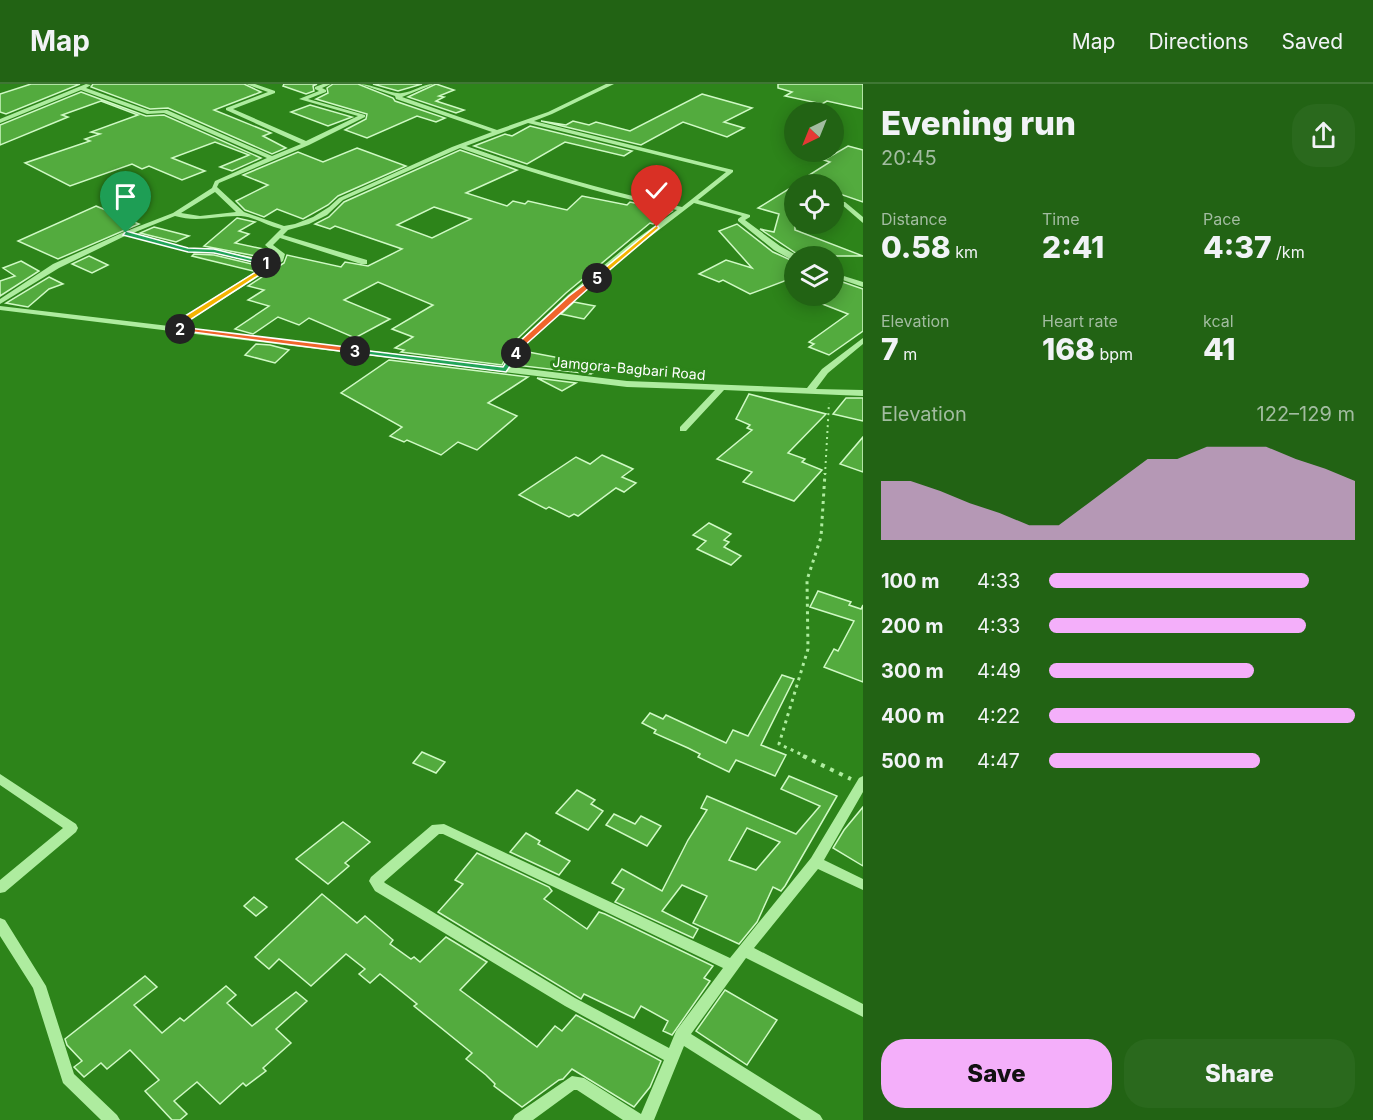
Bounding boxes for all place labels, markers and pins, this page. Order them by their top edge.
pin [631,165,682,227]
pin [100,171,151,233]
pin: 1 [251,248,281,278]
pin: 5 [582,263,612,293]
pin: 2 [165,314,195,344]
pin: 3 [340,336,370,366]
pin: 4 [501,338,531,368]

